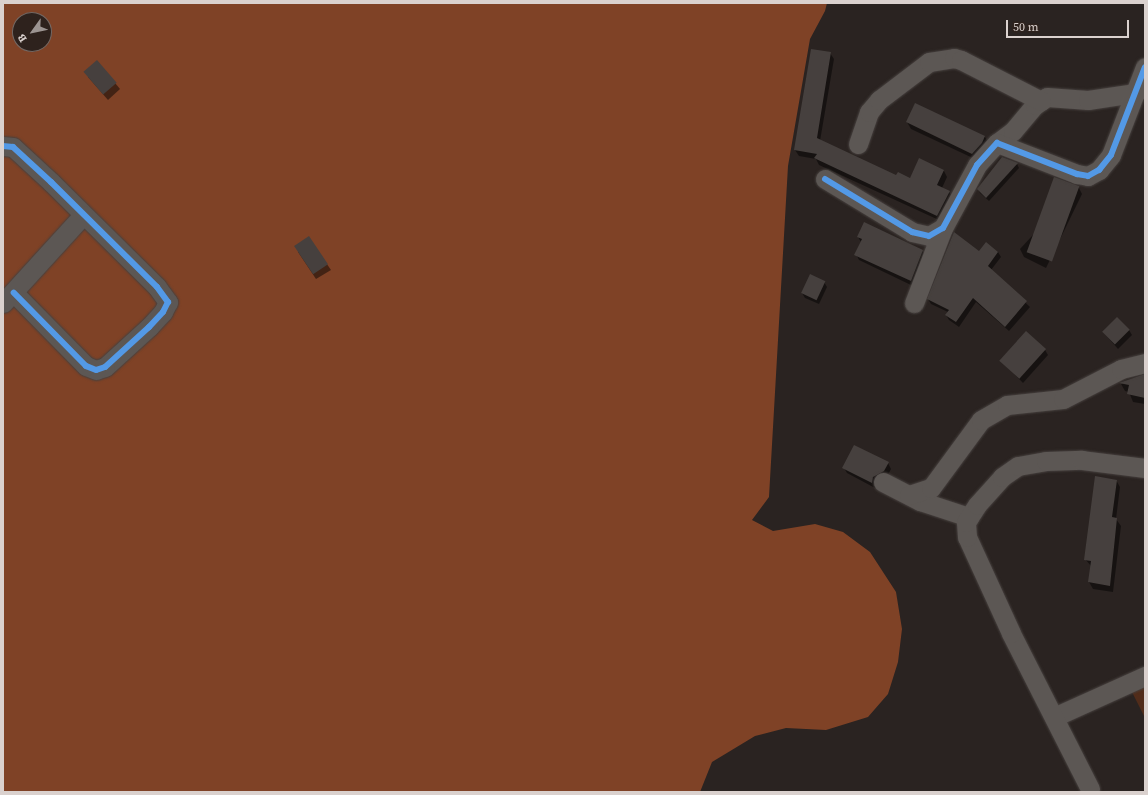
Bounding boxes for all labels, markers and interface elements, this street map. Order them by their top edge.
north arrow [12,12,52,52]
scale bar [1008,12,1131,38]
text: 50 m [1013,19,1039,35]
text: B [14,31,31,45]

